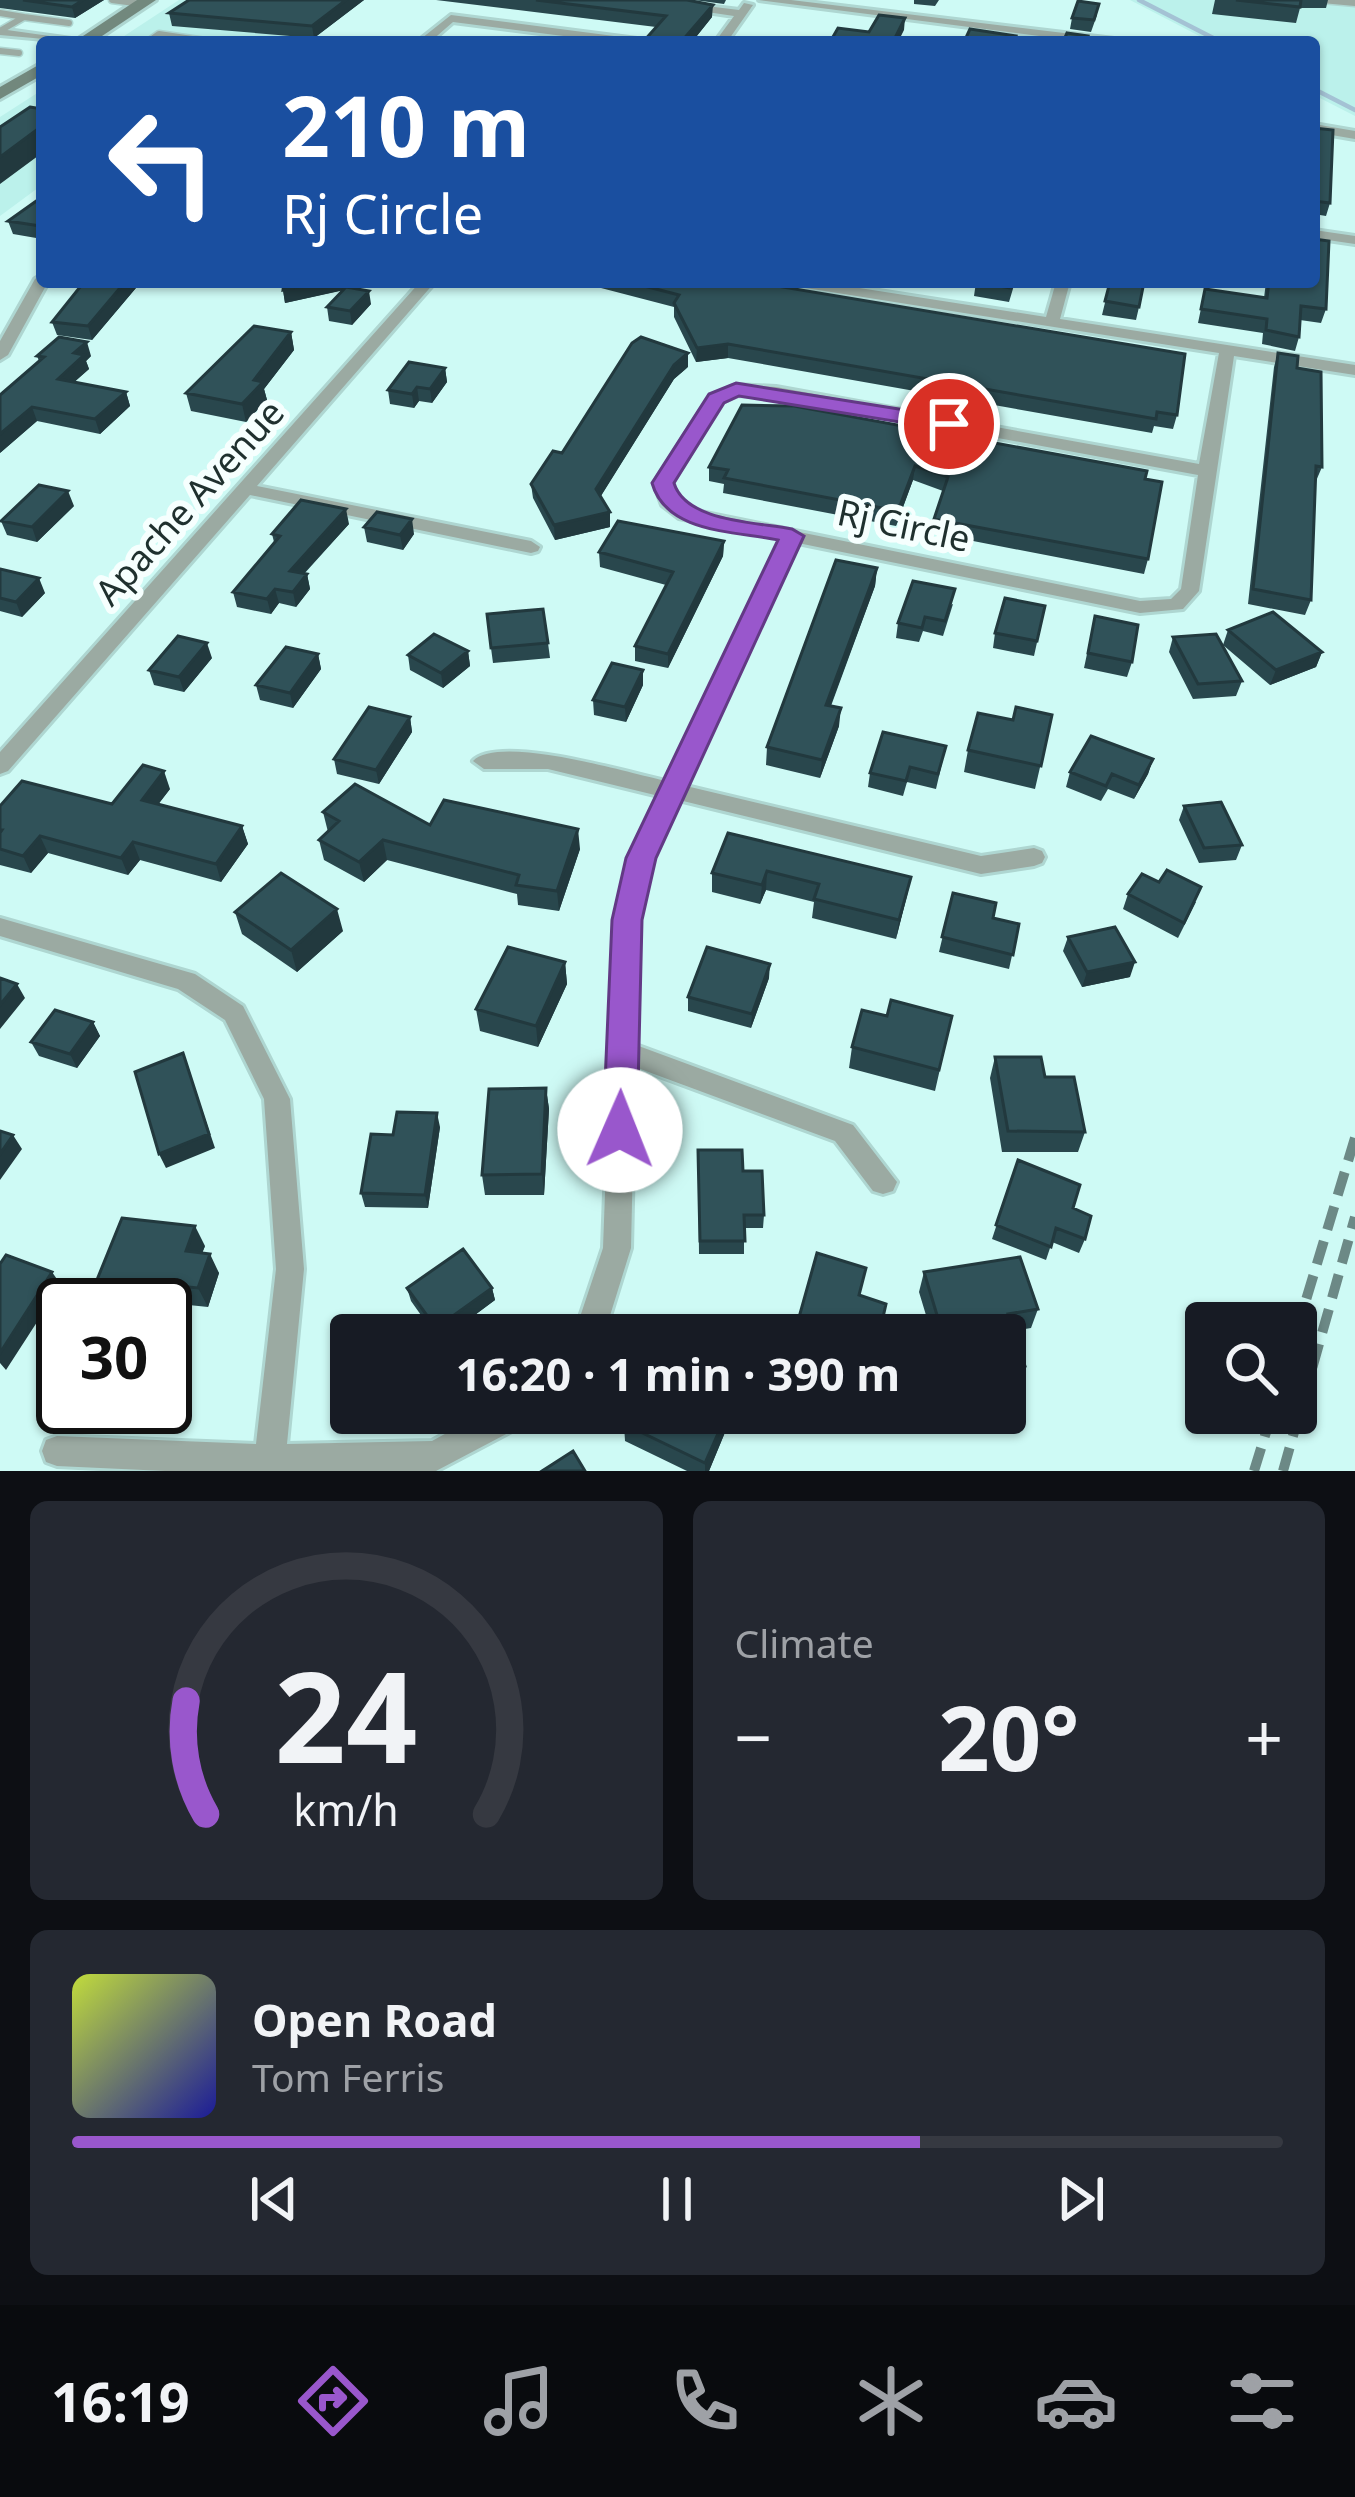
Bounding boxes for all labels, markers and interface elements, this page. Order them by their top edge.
text: 210 m [282,67,530,182]
icon: left [84,84,240,240]
text: Rj Circle [282,176,483,250]
pin [898,373,1000,475]
street label: Apache Avenue [83,389,295,615]
icon: arrive [916,391,982,457]
street label: Rj Circle [833,487,975,563]
position arrow [557,1067,683,1193]
speed limit sign: 30 [36,1278,192,1434]
map controls [1185,1302,1317,1434]
button: search [1185,1302,1317,1434]
text: 16:20 · 1 min · 390 m [456,1343,900,1404]
text: Climate [735,1616,874,1669]
text: 24 [275,1630,418,1800]
text: 20° [938,1675,1079,1797]
text: − [735,1691,772,1781]
text: + [1245,1691,1283,1781]
text: km/h [294,1779,399,1838]
text: Open Road [252,1989,497,2050]
text: Tom Ferris [252,2050,444,2103]
icon: previous [241,2166,307,2232]
icon: pause [644,2166,710,2232]
icon: next [1048,2166,1114,2232]
icon: directions [291,2359,375,2443]
icon: music [477,2359,561,2443]
icon: phone [663,2359,747,2443]
icon: climate [849,2359,933,2443]
icon: car [1034,2359,1118,2443]
icon: filters [1220,2359,1304,2443]
text: 16:19 [51,2364,190,2438]

